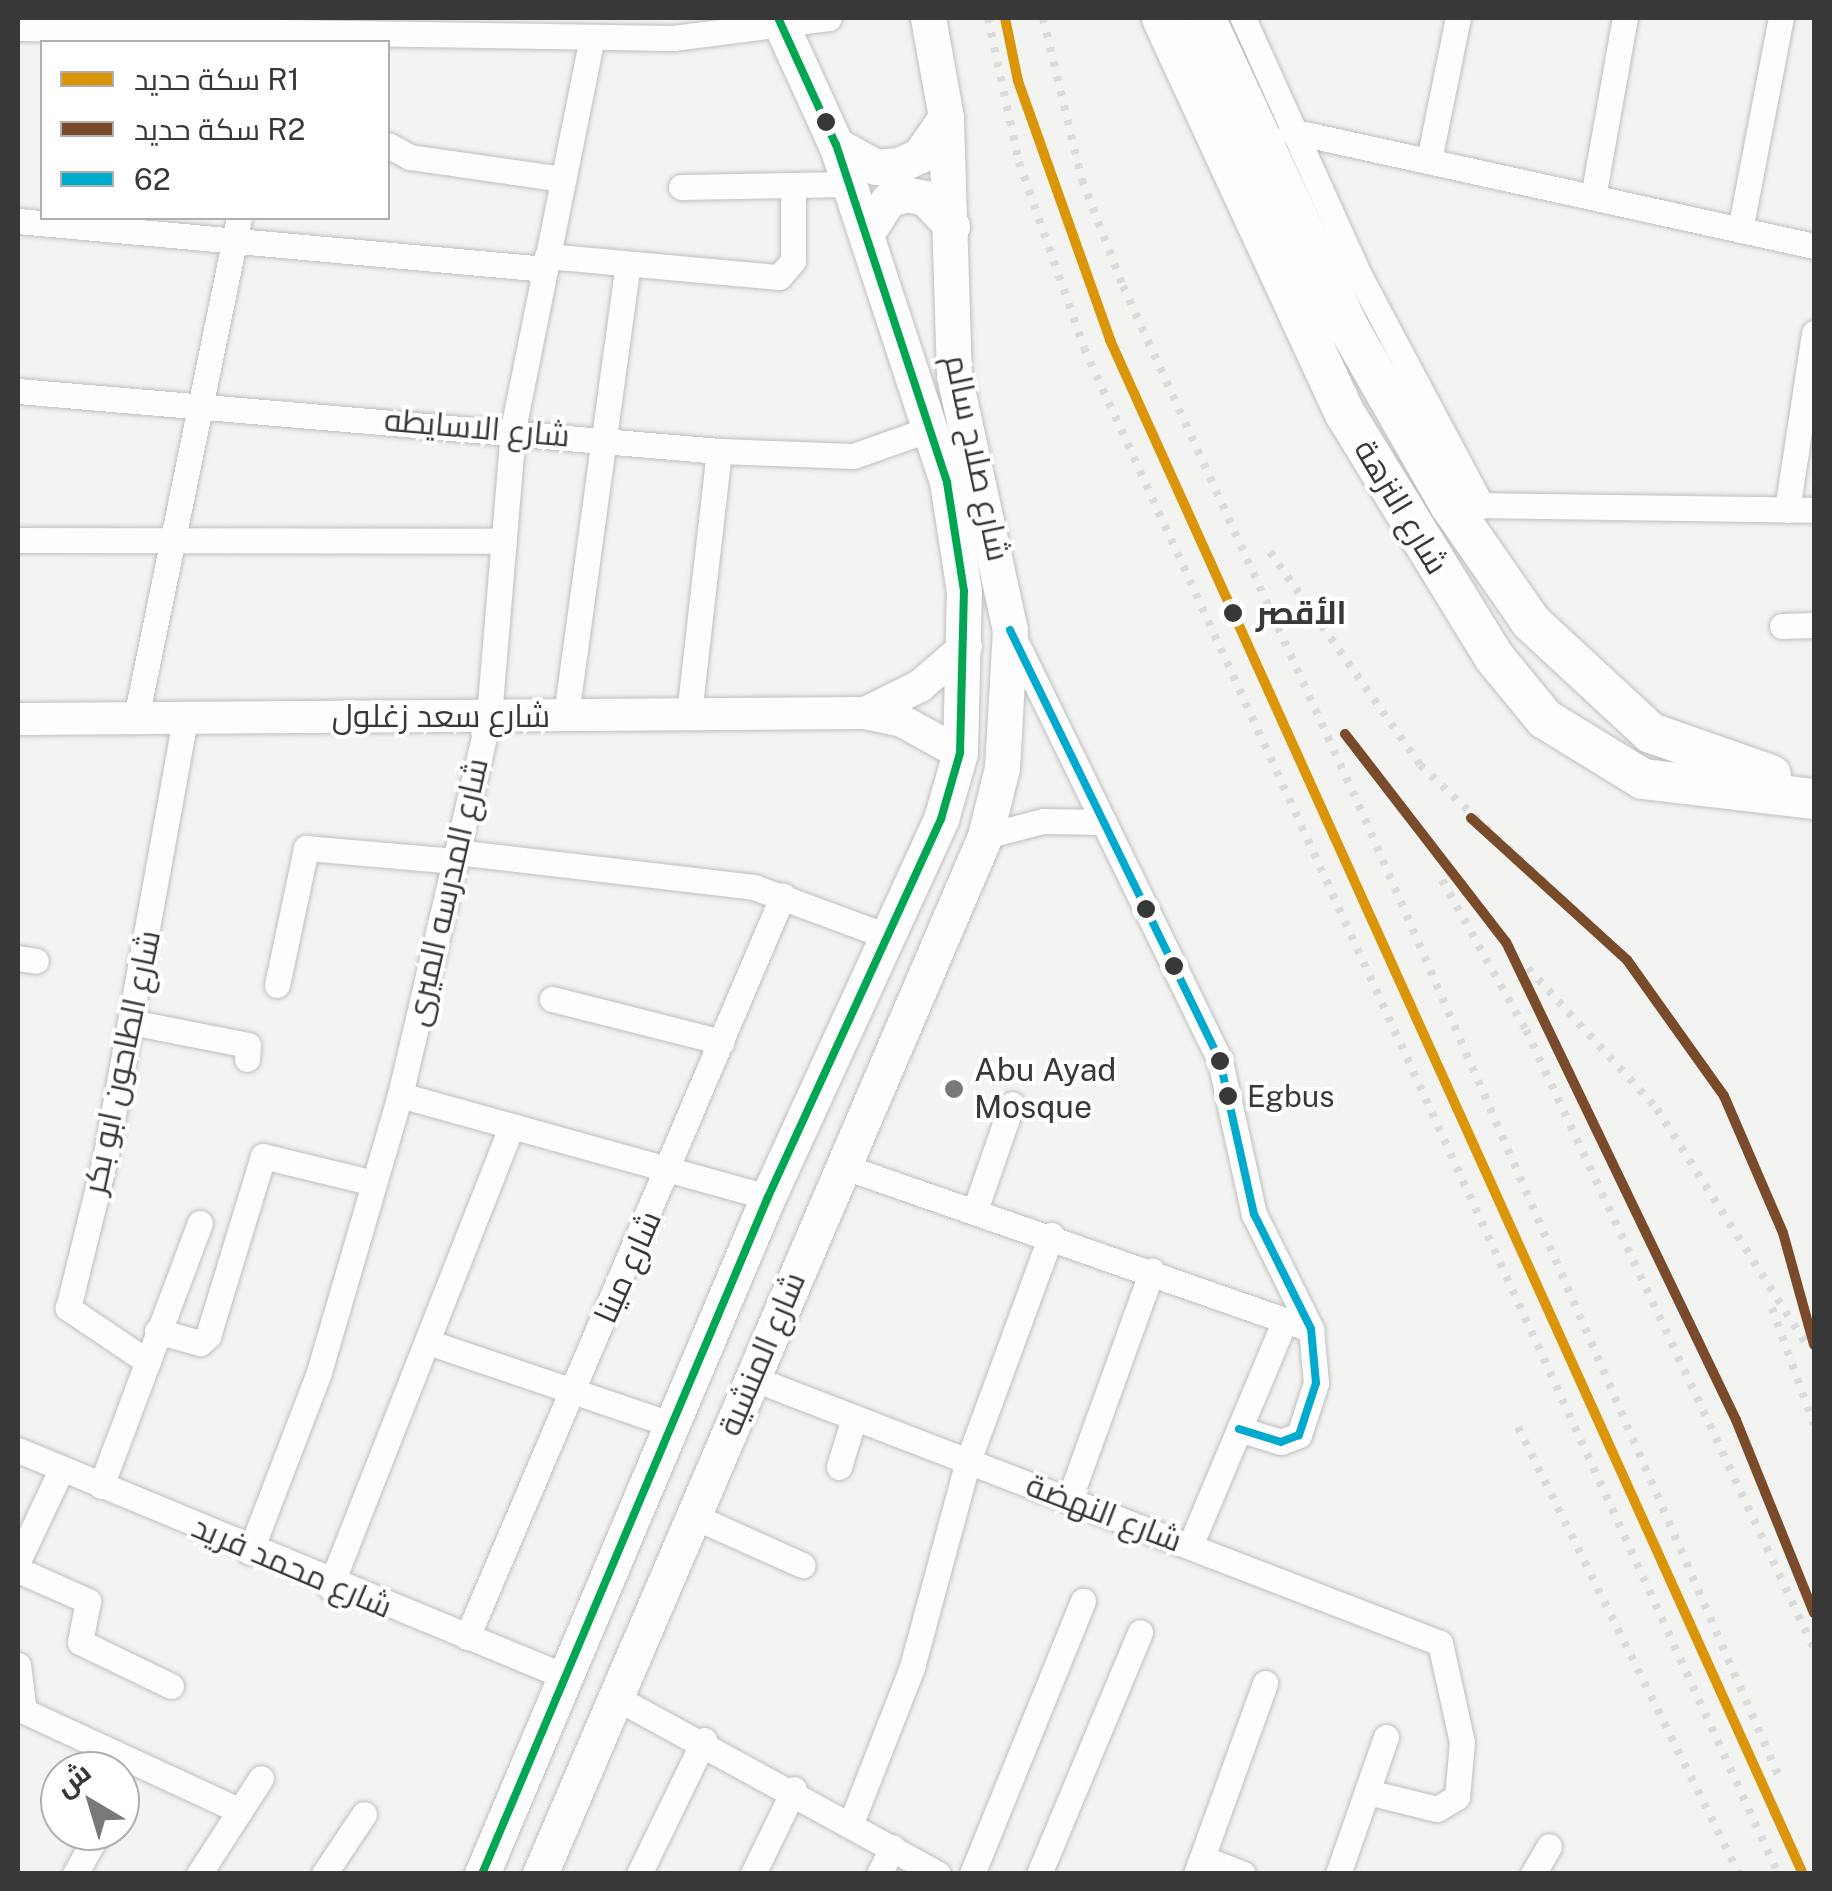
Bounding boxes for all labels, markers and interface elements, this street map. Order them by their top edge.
legend [40,40,390,220]
text: سكة حديد R1 [134,61,300,97]
text: سكة حديد R2 [134,111,305,147]
unlabelled marker [816,112,836,132]
text: 62 [134,161,171,197]
street label: شارع صلاح سالم [936,351,1018,565]
street label: شارع الاسايطه [383,401,571,455]
street label: شارع النزهة [1346,433,1456,581]
place label: الأقصر [1256,594,1347,632]
marker: الأقصر [1220,600,1246,626]
street label: شارع سعد زغلول [332,697,550,735]
street label: شارع المدرسه الميرى [398,754,496,1030]
unlabelled marker [1136,899,1156,919]
street label: شارع الطاحون ابو بكر [75,927,169,1197]
unlabelled marker [1164,956,1184,976]
unlabelled marker [1210,1051,1230,1071]
place label: Abu Ayad Mosque [974,1052,1116,1127]
marker: Abu Ayad Mosque [943,1078,965,1100]
place label: Egbus [1247,1078,1334,1114]
marker: Egbus [1218,1086,1238,1106]
street label: شارع مينا [586,1205,670,1329]
street label: شارع المنشية [710,1267,814,1441]
street label: شارع النهضة [1021,1466,1187,1560]
street label: شارع محمد فريد [186,1508,398,1626]
north arrow [40,1751,140,1851]
text: ش [48,1754,97,1803]

